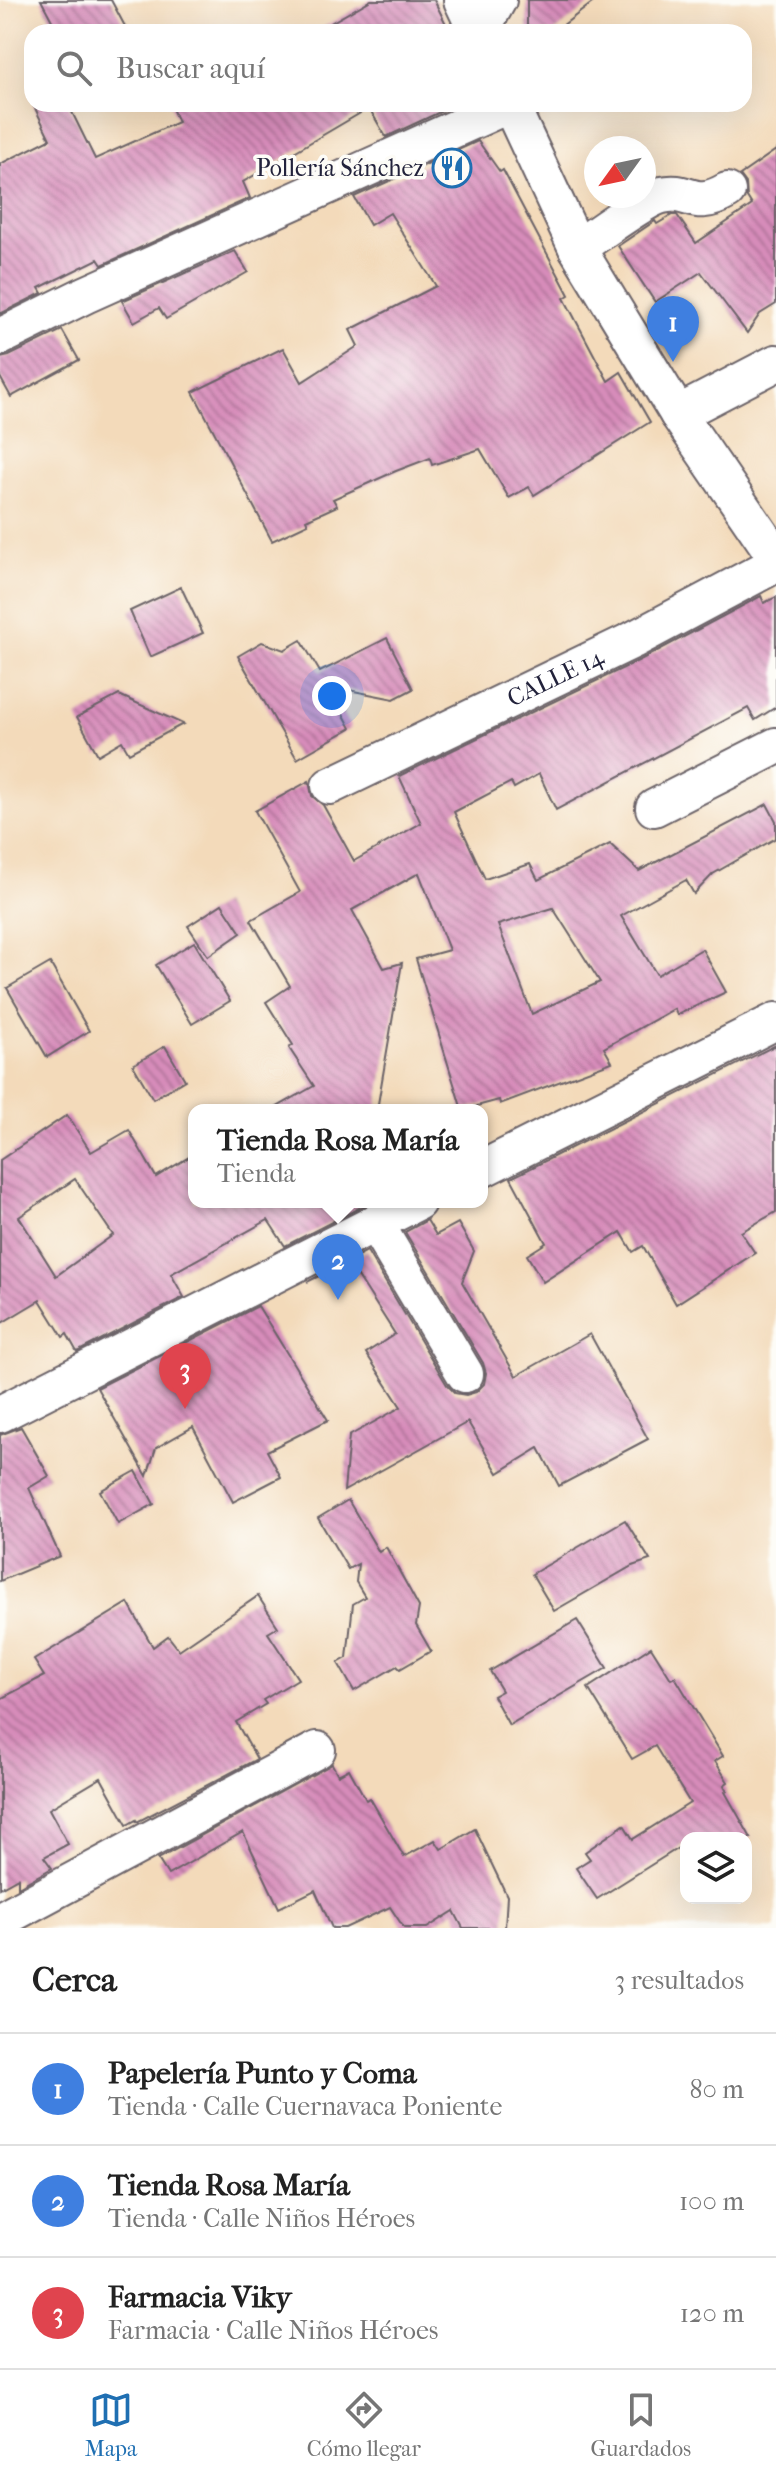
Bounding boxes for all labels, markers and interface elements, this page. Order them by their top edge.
search box [24,24,752,112]
icon: search [52,46,96,90]
text: Buscar aquí [116,51,265,86]
north arrow [584,136,656,208]
restaurant icon: Pollería Sánchez [431,147,473,189]
place label: Pollería Sánchez [256,154,424,182]
pin: 1 [647,296,699,362]
street label: CALLE 14 [503,642,609,712]
your location [312,676,352,716]
popup [188,1104,488,1208]
text: Tienda Rosa María [217,1123,459,1158]
text: Tienda [217,1158,296,1189]
pin: 2 [312,1234,364,1300]
pin: 3 [159,1343,211,1409]
map controls [680,1832,752,1904]
button: layers [680,1832,752,1904]
text: Cerca [32,1960,117,2000]
text: 3 resultados [614,1965,744,1996]
text: Papelería Punto y Coma [108,2056,417,2091]
text: 1 [53,2074,63,2105]
text: 80 m [689,2074,744,2105]
text: Tienda · Calle Cuernavaca Poniente [108,2091,502,2122]
text: Tienda Rosa María [108,2168,350,2203]
text: 2 [51,2186,65,2217]
text: 100 m [679,2186,744,2217]
text: Tienda · Calle Niños Héroes [108,2203,415,2234]
text: Farmacia Viky [108,2280,292,2315]
text: 3 [53,2298,63,2329]
text: 120 m [680,2298,744,2329]
text: Farmacia · Calle Niños Héroes [108,2315,438,2346]
tab: Mapa [85,2388,137,2462]
tab: Cómo llegar [307,2388,421,2462]
tab: Guardados [590,2388,691,2462]

